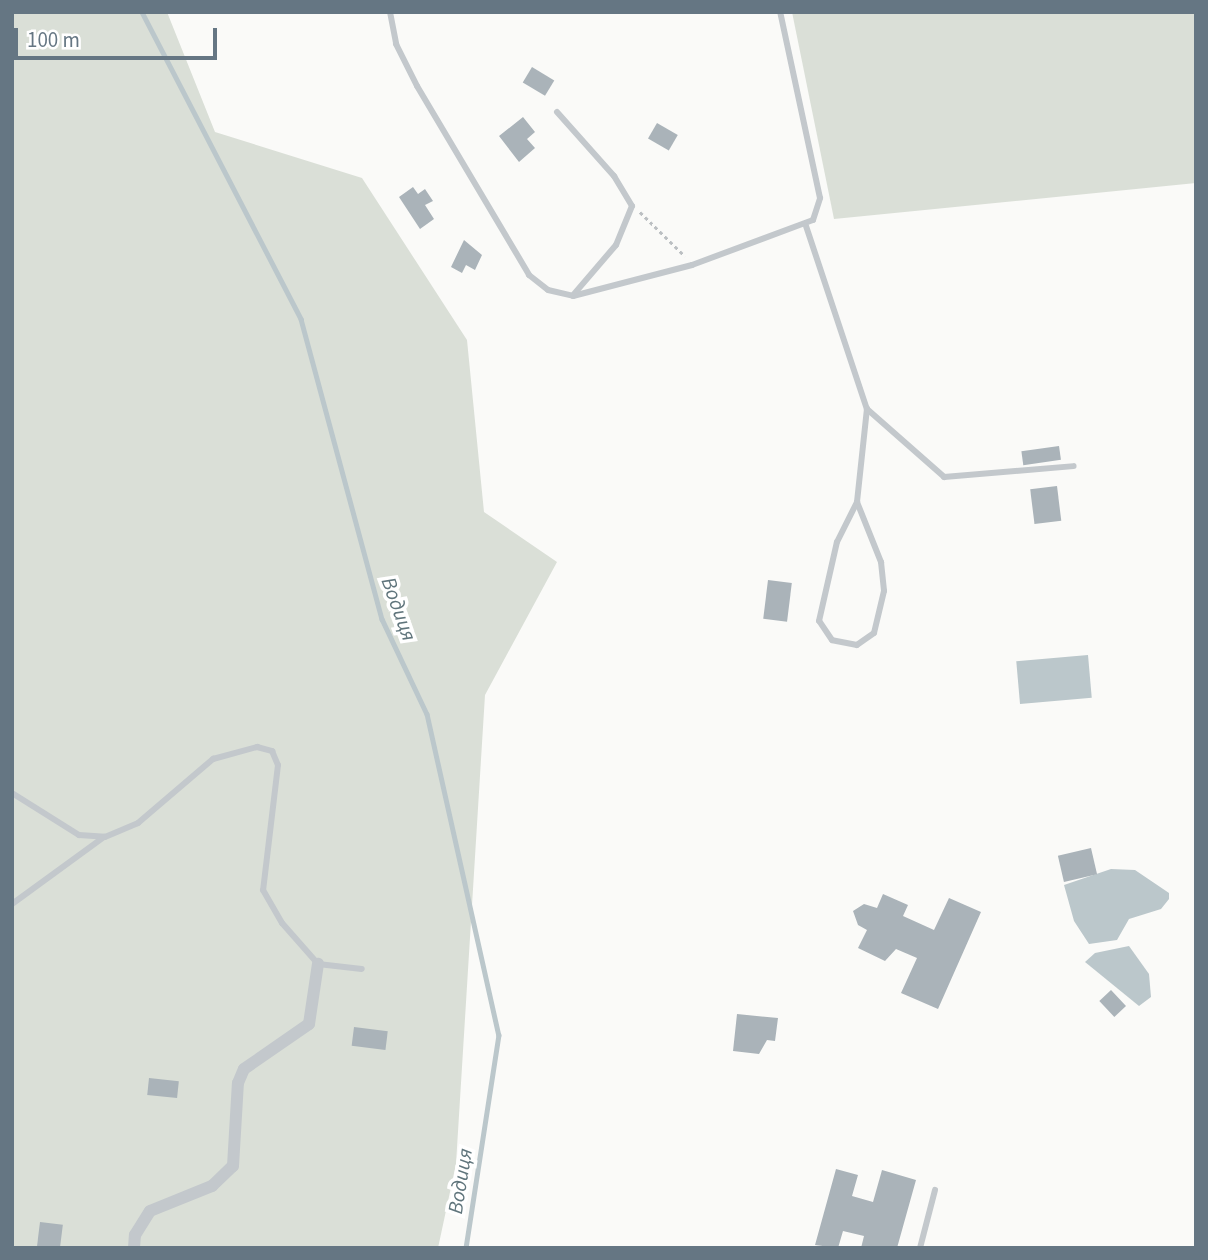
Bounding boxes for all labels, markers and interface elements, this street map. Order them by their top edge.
scale bar [18,14,220,58]
text: 100 m [27,25,80,55]
water label: Водиця [376,574,422,644]
water label: Водиця [442,1146,478,1216]

